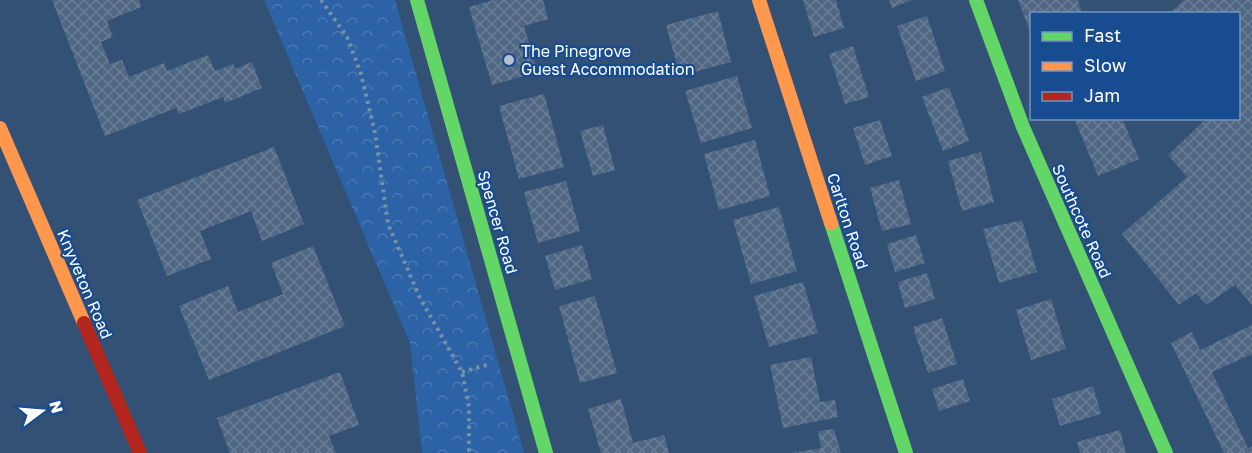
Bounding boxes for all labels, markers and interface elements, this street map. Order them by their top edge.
legend [1030,12,1240,120]
text: Fast [1084,24,1121,46]
place label: The Pinegrove Guest Accommodation [521,41,695,79]
marker: The Pinegrove Guest Accommodation [502,53,516,67]
text: Slow [1084,54,1127,76]
text: Jam [1084,84,1120,106]
street label: Southcote Road [1048,161,1116,281]
street label: Spencer Road [474,168,522,276]
street label: Carlton Road [823,170,873,272]
street label: Knyveton Road [53,226,117,342]
north arrow [12,381,72,441]
text: N [45,398,68,415]

